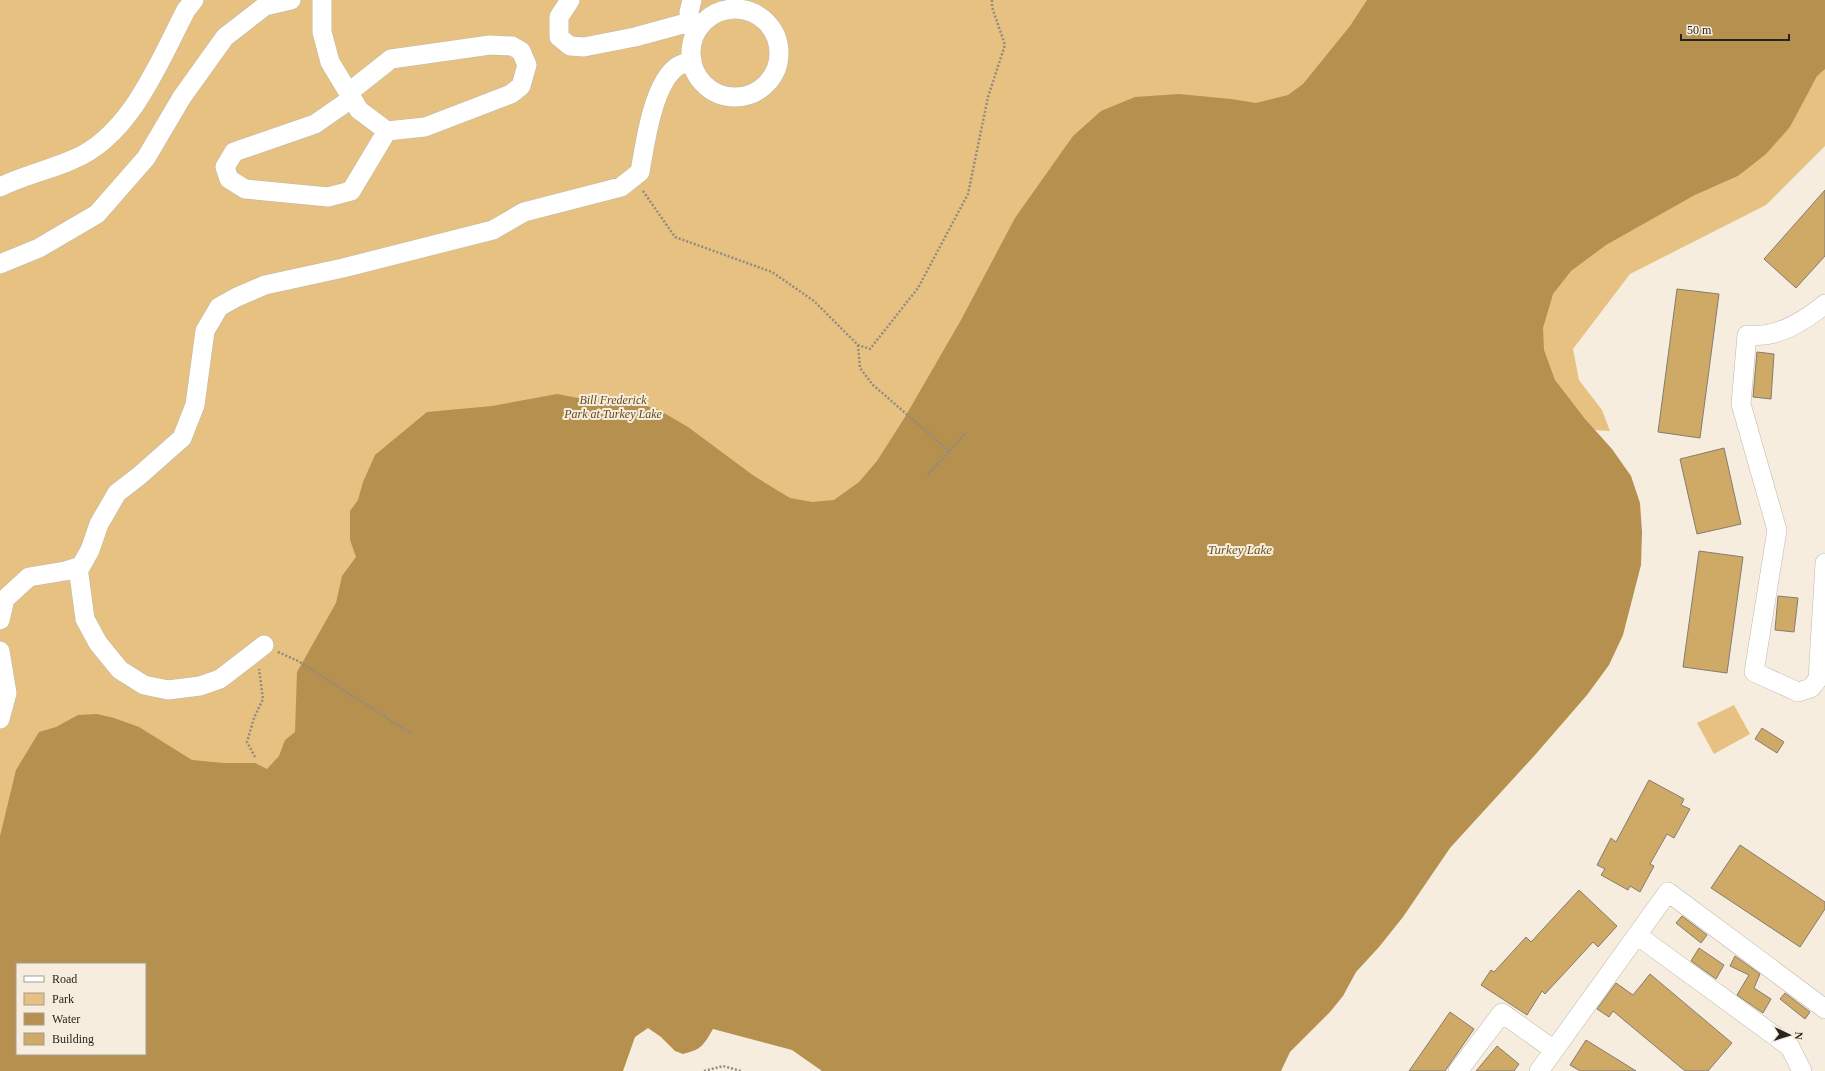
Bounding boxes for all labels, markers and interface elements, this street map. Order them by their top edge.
scale bar [1681,16,1789,42]
text: 50 m [1687,23,1712,37]
park label: Bill Frederick Park at Turkey Lake [563,393,662,421]
water label: Turkey Lake [1208,542,1272,557]
legend [16,963,146,1055]
text: Road [52,972,77,986]
text: Park [52,992,74,1006]
text: Water [52,1012,80,1026]
north arrow [1769,1015,1809,1055]
text: N [1793,1031,1805,1040]
text: Building [52,1032,94,1046]

